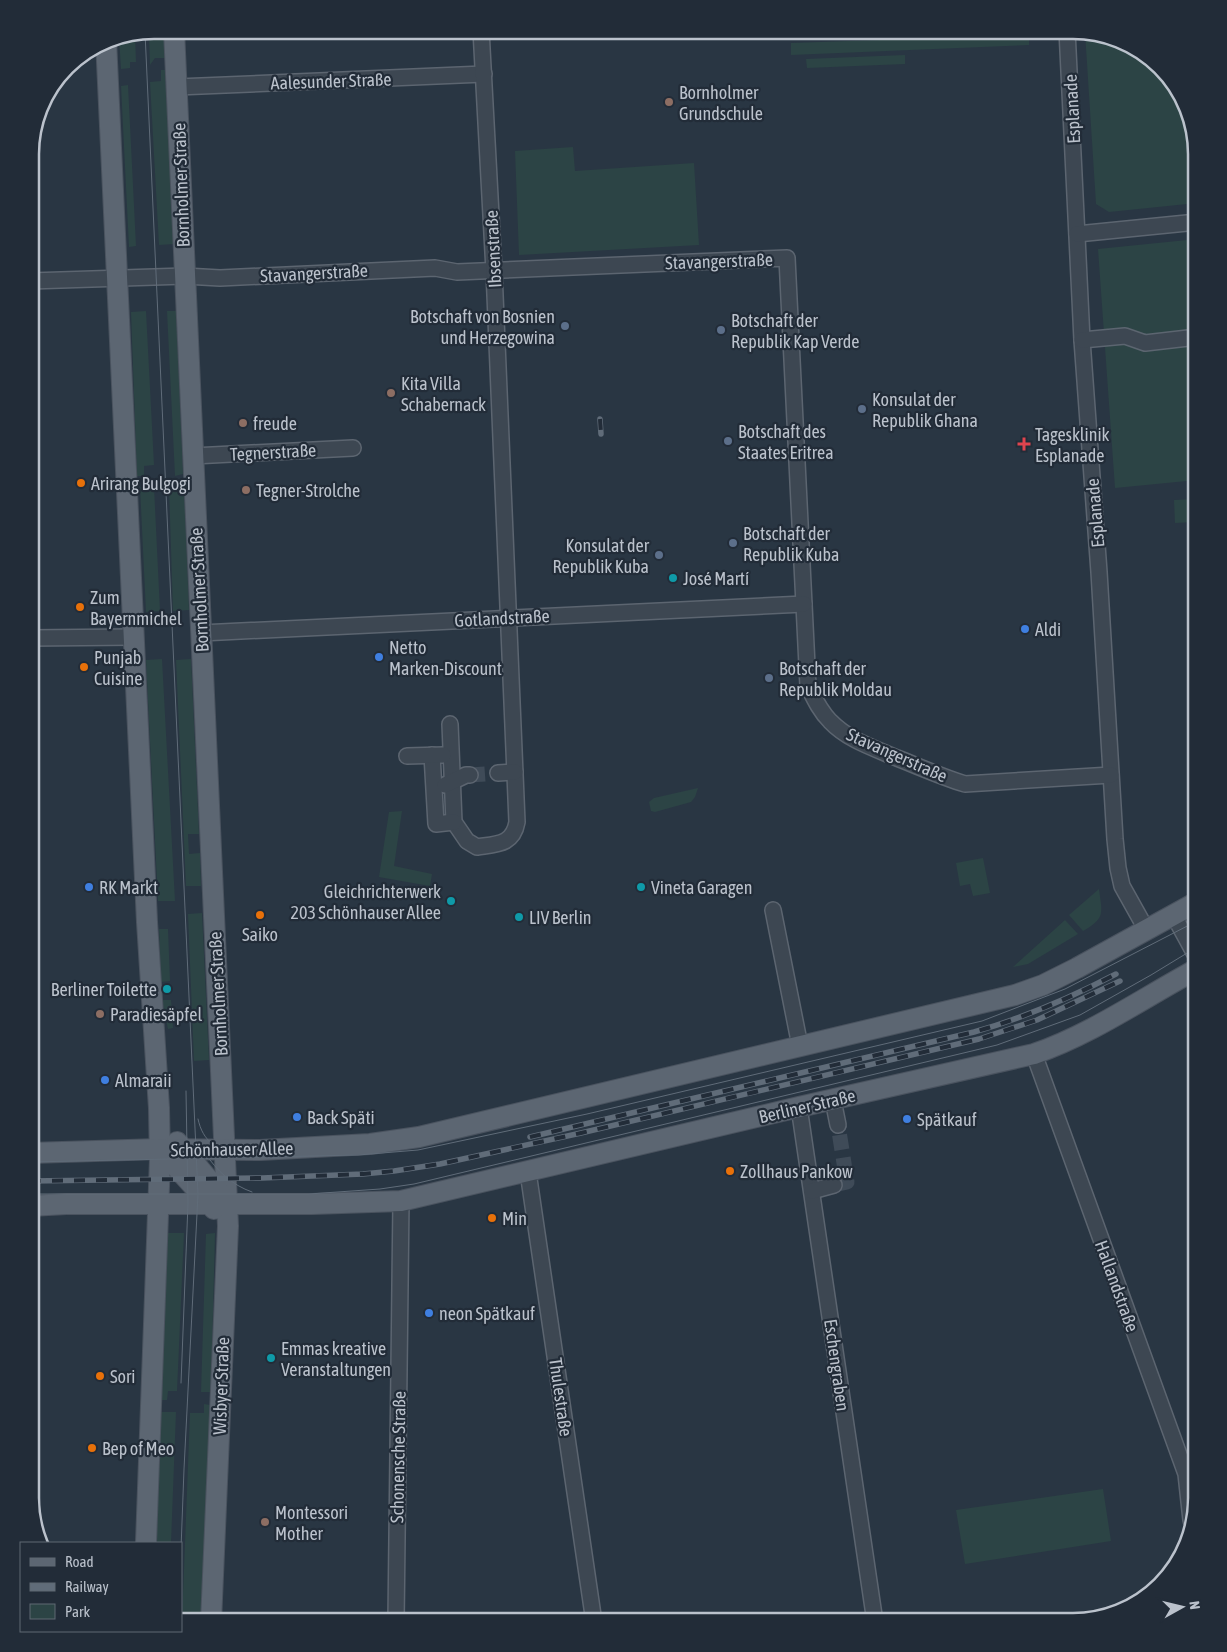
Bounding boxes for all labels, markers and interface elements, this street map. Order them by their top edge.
street label: Aalesunder Straße [270,68,392,94]
street label: Esplanade [1060,74,1084,144]
place label: Bornholmer Grundschule [679,82,763,124]
marker: Bornholmer Grundschule [663,96,675,108]
street label: Bornholmer Straße [168,122,194,248]
street label: Ibsenstraße [480,210,506,288]
street label: Stavangerstraße [665,249,773,273]
street label: Stavangerstraße [260,260,368,286]
place label: Botschaft von Bosnien und Herzegowina [410,306,555,348]
place label: Botschaft der Republik Kap Verde [731,310,860,352]
marker: Botschaft von Bosnien und Herzegowina [559,320,571,332]
marker: Botschaft der Republik Kap Verde [715,324,727,336]
place label: Kita Villa Schabernack [401,373,486,415]
marker: Kita Villa Schabernack [385,387,397,399]
place label: Konsulat der Republik Ghana [872,389,978,431]
marker: Konsulat der Republik Ghana [856,403,868,415]
place label: freude [253,413,297,434]
marker: freude [237,417,249,429]
place label: Botschaft des Staates Eritrea [738,421,834,463]
place label: Tagesklinik Esplanade [1035,424,1110,466]
marker: Botschaft des Staates Eritrea [722,435,734,447]
marker: Tagesklinik Esplanade [1017,437,1031,451]
street label: Tegnerstraße [229,439,317,465]
place label: Arirang Bulgogi [91,473,191,494]
marker: Arirang Bulgogi [75,477,87,489]
street label: Esplanade [1082,477,1108,549]
place label: Tegner-Strolche [256,480,360,501]
marker: Tegner-Strolche [240,484,252,496]
place label: Botschaft der Republik Kuba [743,523,839,565]
street label: Bornholmer Straße [185,527,213,653]
place label: Konsulat der Republik Kuba [553,535,650,577]
marker: Botschaft der Republik Kuba [727,537,739,549]
marker: Konsulat der Republik Kuba [653,549,665,561]
place label: José Martí [683,568,749,589]
marker: José Martí [667,572,679,584]
place label: Zum Bayernmichel [90,587,182,629]
marker: Zum Bayernmichel [74,601,86,613]
street label: Gotlandstraße [454,605,550,631]
place label: Aldi [1035,619,1061,640]
marker: Aldi [1019,623,1031,635]
place label: Netto Marken-Discount [389,637,502,679]
place label: Punjab Cuisine [94,647,142,689]
marker: Netto Marken-Discount [373,651,385,663]
place label: Botschaft der Republik Moldau [779,658,892,700]
marker: Punjab Cuisine [78,661,90,673]
marker: Botschaft der Republik Moldau [763,672,775,684]
street label: Stavangerstraße [843,723,951,787]
place label: RK Markt [99,877,158,898]
place label: Vineta Garagen [651,877,752,898]
marker: RK Markt [83,881,95,893]
place label: Gleichrichterwerk 203 Schönhauser Allee [290,881,441,923]
marker: Vineta Garagen [635,881,647,893]
marker: Gleichrichterwerk 203 Schönhauser Allee [445,895,457,907]
place label: LIV Berlin [529,907,592,928]
marker: Saiko [254,909,266,921]
marker: LIV Berlin [513,911,525,923]
place label: Saiko [242,924,278,945]
street label: Bornholmer Straße [204,931,232,1057]
place label: Berliner Toilette [51,979,157,1000]
marker: Berliner Toilette [161,983,173,995]
place label: Paradiesäpfel [110,1004,202,1025]
marker: Paradiesäpfel [94,1008,106,1020]
place label: Almaraii [115,1070,172,1091]
marker: Almaraii [99,1074,111,1086]
street label: Berliner Straße [757,1085,857,1127]
place label: Back Späti [307,1107,375,1128]
place label: Spätkauf [917,1109,977,1130]
marker: Back Späti [291,1111,303,1123]
marker: Spätkauf [901,1113,913,1125]
street label: Schönhauser Allee [170,1137,294,1161]
place label: Zollhaus Pankow [740,1161,853,1182]
marker: Zollhaus Pankow [724,1165,736,1177]
place label: Min [502,1208,527,1229]
marker: Min [486,1212,498,1224]
street label: Hallandstraße [1091,1238,1143,1334]
place label: neon Spätkauf [439,1303,535,1324]
marker: neon Spätkauf [423,1307,435,1319]
street label: Eschengraben [820,1318,854,1412]
street label: Wisbyer Straße [209,1337,233,1435]
place label: Emmas kreative Veranstaltungen [281,1338,391,1380]
marker: Emmas kreative Veranstaltungen [265,1352,277,1364]
street label: Thulestraße [545,1356,577,1438]
place label: Sori [110,1366,135,1387]
marker: Sori [94,1370,106,1382]
street label: Schonensche Straße [386,1391,410,1523]
place label: Bep of Meo [102,1438,174,1459]
marker: Bep of Meo [86,1442,98,1454]
place label: Montessori Mother [275,1502,348,1544]
marker: Montessori Mother [259,1516,271,1528]
legend [20,1542,182,1632]
text: Road [65,1553,94,1570]
text: Railway [65,1578,109,1595]
north arrow [1157,1582,1207,1632]
text: N [1186,1600,1203,1610]
text: Park [65,1603,90,1620]

